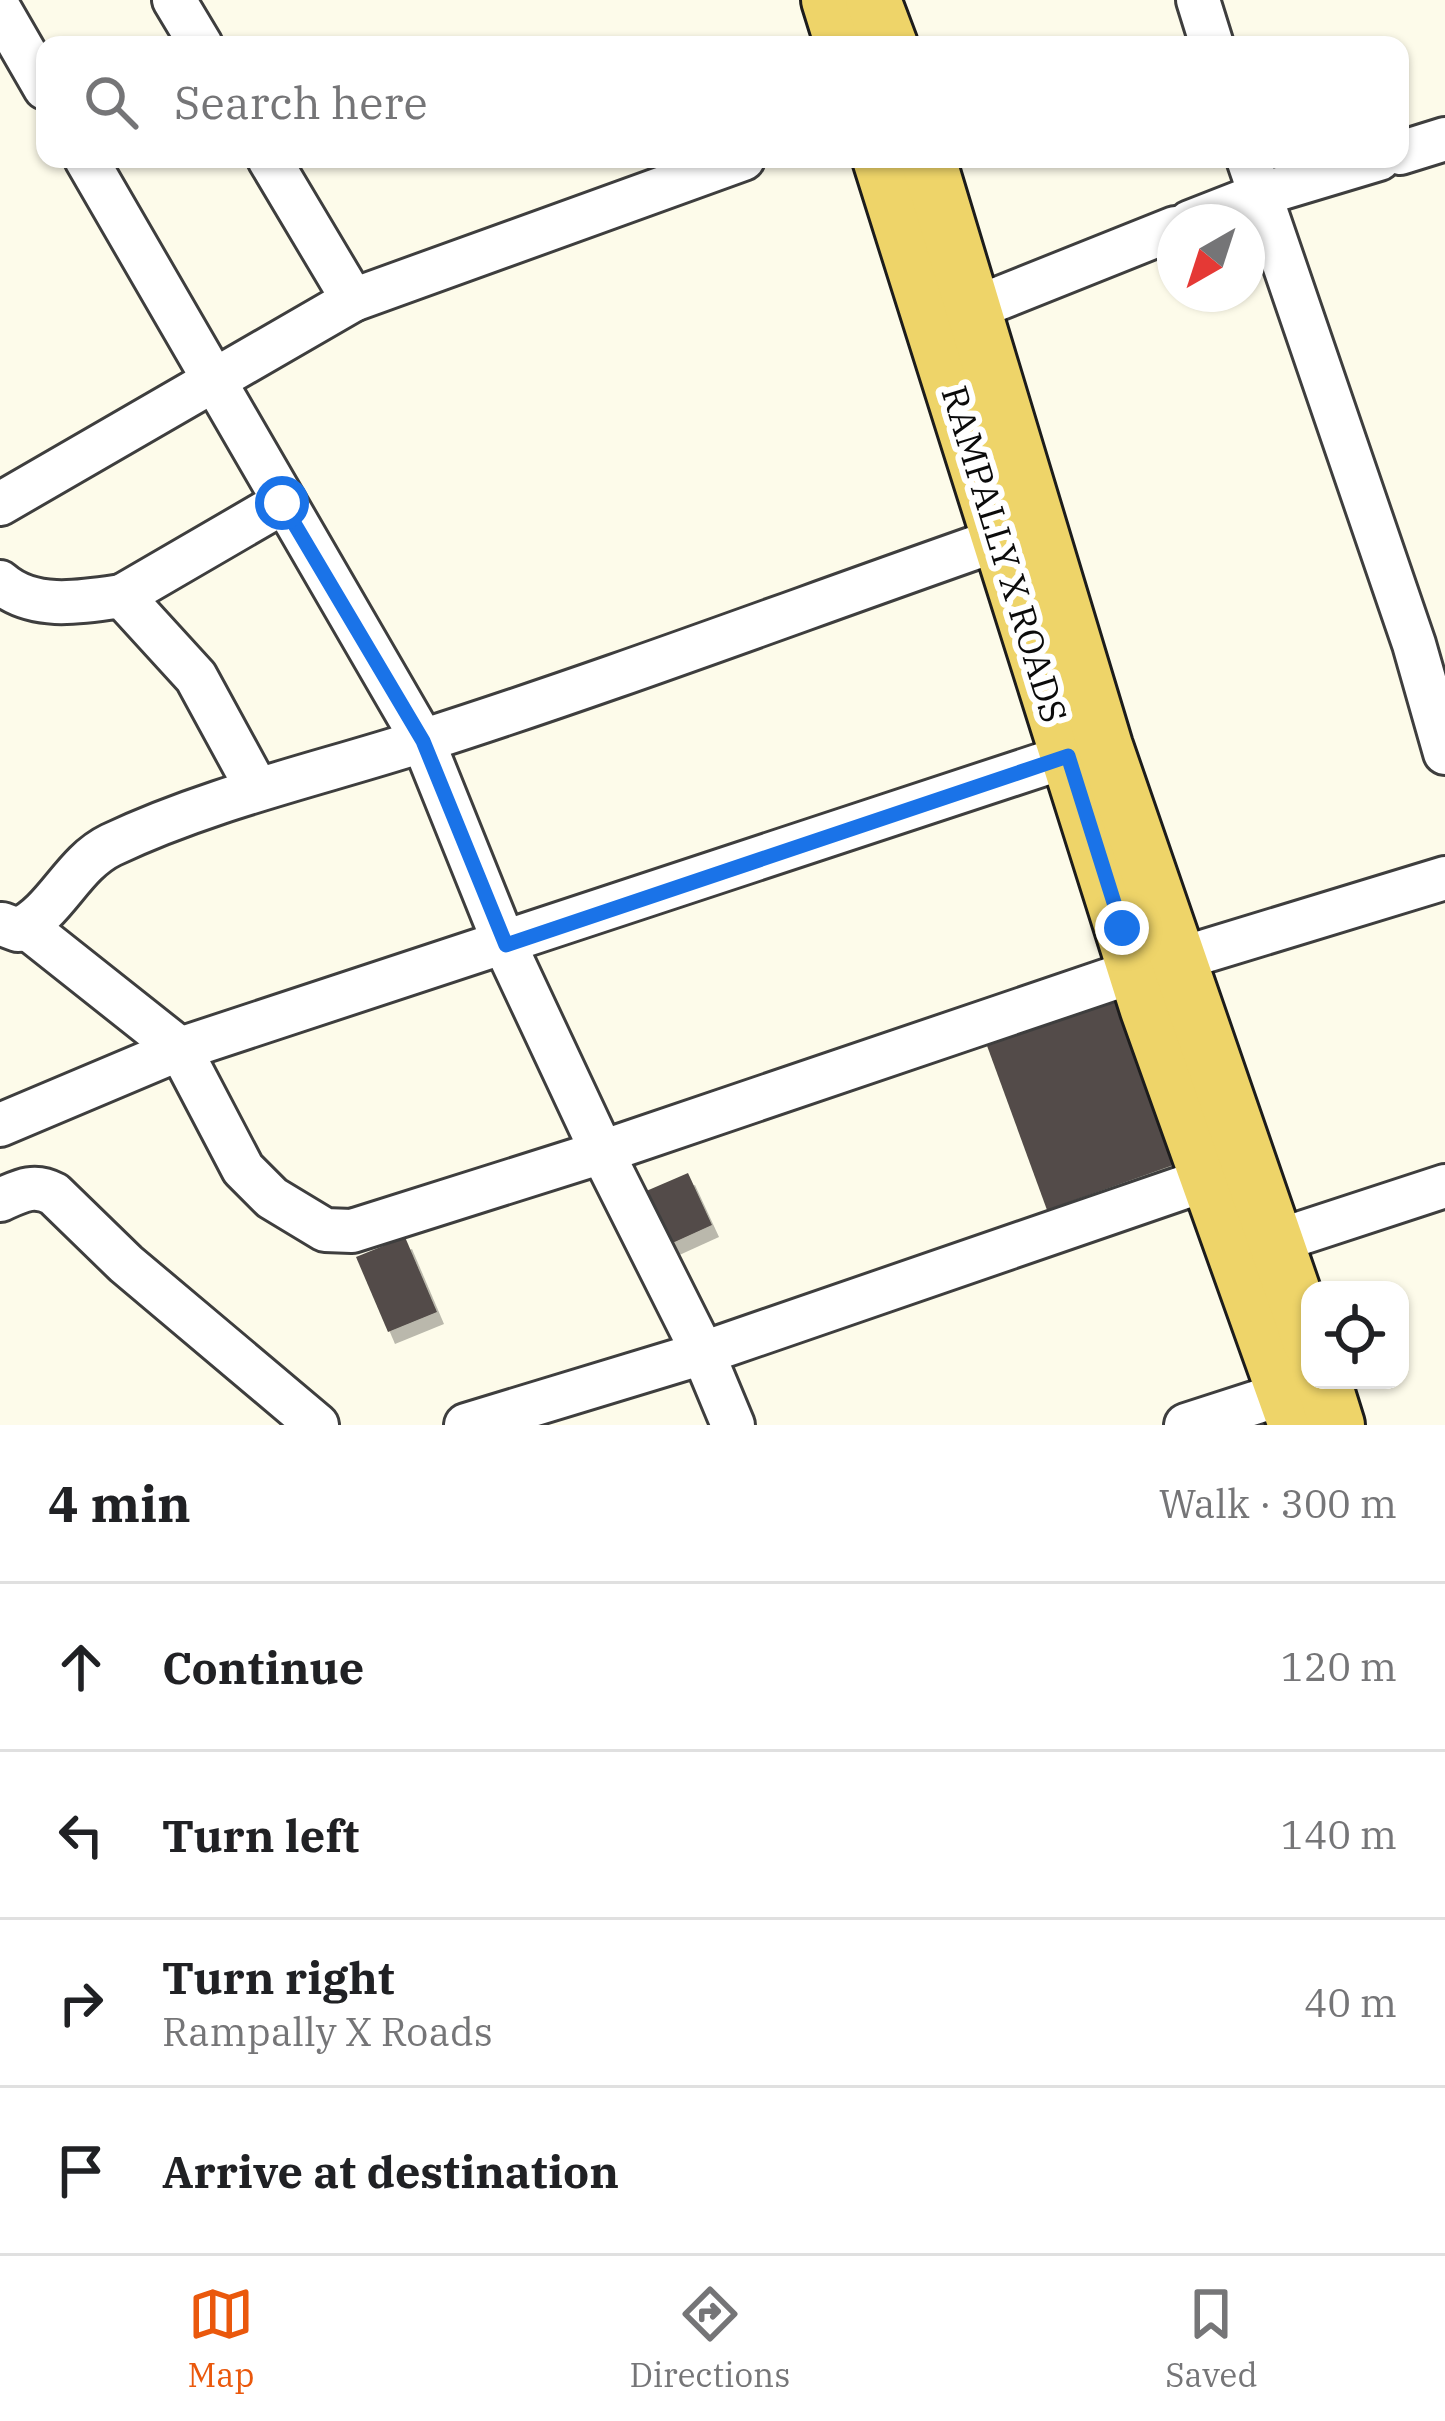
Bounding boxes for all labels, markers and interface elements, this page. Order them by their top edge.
search box [36,36,1409,168]
icon: search [78,69,144,135]
text: Search here [174,73,428,131]
north arrow [1157,204,1265,312]
street label: RAMPALLY X ROADS [931,380,1079,728]
route start [255,476,309,530]
route end [1095,901,1149,955]
map controls [1301,1281,1409,1389]
button: locate [1301,1281,1409,1389]
text: 4 min [48,1470,191,1536]
text: Walk · 300 m [1159,1478,1397,1529]
icon: ahead [48,1634,114,1700]
text: Continue [162,1638,364,1696]
text: 120 m [1281,1641,1397,1692]
icon: left [48,1802,114,1868]
text: Turn left [162,1806,359,1864]
text: 140 m [1281,1809,1397,1860]
text: Turn right [162,1948,394,2006]
icon: right [48,1970,114,2036]
text: 40 m [1304,1977,1397,2028]
text: Rampally X Roads [162,2006,493,2057]
icon: arrive [48,2138,114,2204]
text: Arrive at destination [162,2142,619,2200]
tab: Map [187,2281,254,2396]
tab: Directions [629,2281,790,2396]
tab: Saved [1165,2281,1258,2396]

